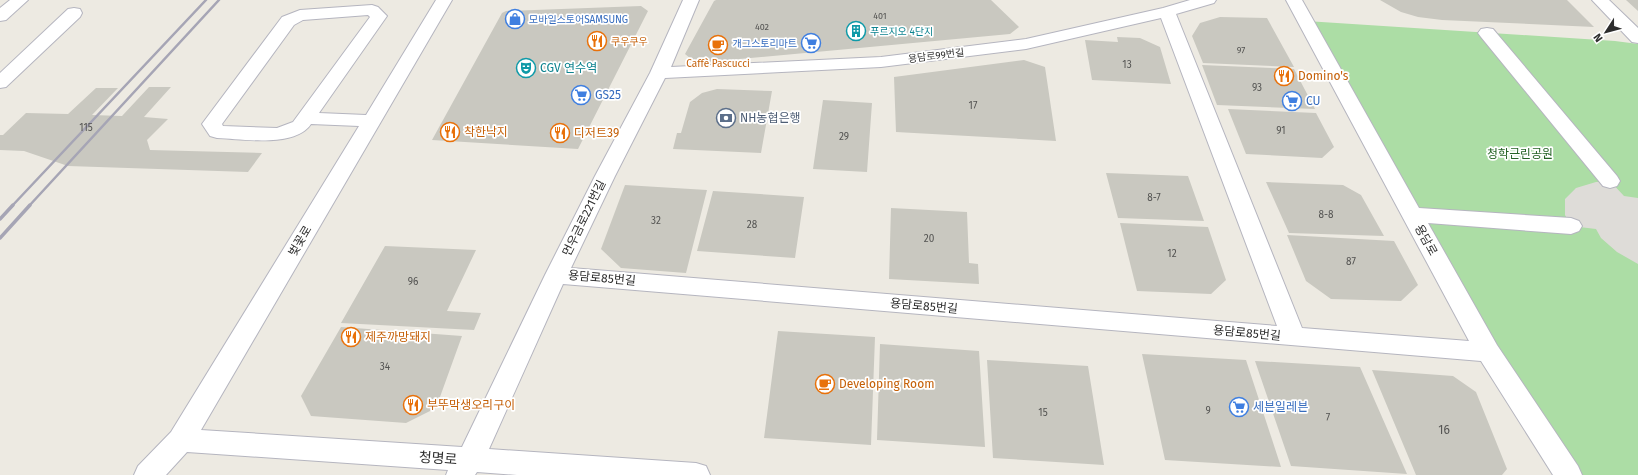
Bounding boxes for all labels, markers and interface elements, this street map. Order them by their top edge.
shop icon: 모바일스토어SAMSUNG [504,8,526,30]
house number: 401 [873,11,887,21]
north arrow [1586,12,1626,52]
place label: 모바일스토어SAMSUNG [529,14,628,26]
building icon: 푸르지오 4단지 [845,20,867,42]
house number: 402 [755,22,769,32]
place label: 푸르지오 4단지 [870,26,933,38]
restaurant icon: 쿠우쿠우 [586,30,608,52]
text: N [1591,31,1606,44]
supermarket icon: 개그스토리마트 [800,32,822,54]
cafe icon: Caffè Pascucci [707,34,729,56]
place label: 쿠우쿠우 [611,36,648,48]
place label: 개그스토리마트 [733,38,797,50]
house number: 97 [1237,45,1245,55]
street label: 용담로99번길 [907,47,965,65]
theatre icon: CGV 연수역 [515,57,537,79]
place label: Caffè Pascucci [686,58,750,70]
house number: 13 [1122,59,1132,71]
place label: CGV 연수역 [540,61,597,75]
restaurant icon: Domino's [1273,65,1295,87]
place label: Domino's [1298,69,1349,83]
house number: 93 [1252,82,1262,94]
supermarket icon: GS25 [570,84,592,106]
place label: GS25 [595,88,621,102]
supermarket icon: CU [1281,90,1303,112]
place label: CU [1306,94,1321,108]
house number: 17 [969,100,978,112]
bank icon: NH농협은행 [715,107,737,129]
place label: NH농협은행 [740,111,801,125]
restaurant icon: 착한낙지 [439,121,461,143]
house number: 115 [79,122,93,134]
restaurant icon: 디저트39 [549,122,571,144]
place label: 착한낙지 [464,125,508,139]
house number: 91 [1276,125,1286,137]
place label: 디저트39 [574,126,619,140]
house number: 29 [839,131,849,143]
park label: 청학근린공원 [1487,147,1553,161]
street label: 먼우금로221번길 [560,178,608,258]
house number: 8-7 [1147,192,1161,204]
house number: 8-8 [1318,209,1334,221]
house number: 32 [651,215,661,227]
house number: 28 [747,219,758,231]
street label: 용담로 [1412,222,1440,258]
street label: 벚꽃로 [285,223,315,259]
house number: 20 [924,233,935,245]
house number: 12 [1167,248,1177,260]
house number: 87 [1346,256,1356,268]
street label: 용담로85번길 [568,268,636,288]
house number: 96 [408,276,418,288]
street label: 용담로85번길 [890,296,958,316]
street label: 용담로85번길 [1213,323,1281,343]
restaurant icon: 제주까망돼지 [340,326,362,348]
place label: 제주까망돼지 [365,330,431,344]
house number: 34 [380,361,391,373]
cafe icon: Developing Room [814,373,836,395]
place label: Developing Room [839,377,934,391]
restaurant icon: 부뚜막생오리구이 [402,394,424,416]
supermarket icon: 세븐일레븐 [1228,396,1250,418]
place label: 부뚜막생오리구이 [427,398,515,412]
place label: 세븐일레븐 [1253,400,1308,414]
house number: 9 [1205,405,1211,417]
house number: 15 [1038,407,1048,419]
house number: 7 [1326,412,1331,424]
house number: 16 [1438,423,1450,437]
street label: 청명로 [418,449,458,468]

